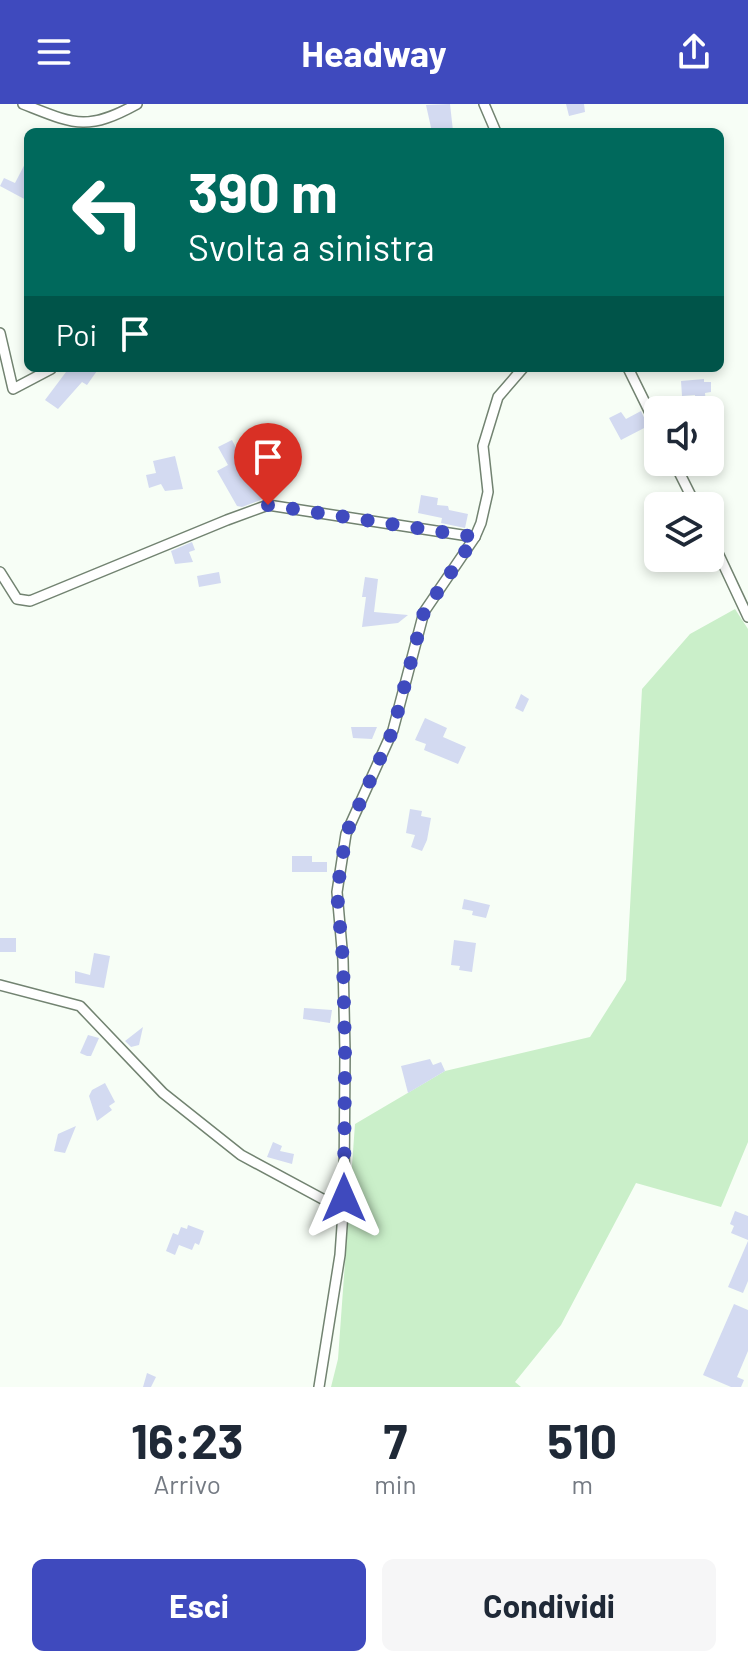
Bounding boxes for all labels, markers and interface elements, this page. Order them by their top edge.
icon: menu [32,30,76,74]
icon: share [672,30,716,74]
text: Headway [301,31,447,74]
text: 390 m [188,157,338,224]
icon: left [56,160,160,264]
text: Svolta a sinistra [188,225,435,268]
icon: arrive [113,312,157,356]
text: Poi [56,316,97,352]
map controls [644,396,724,572]
button: sound [644,396,724,476]
pin [234,423,302,505]
icon: arrive [246,435,290,479]
button: layers [644,492,724,572]
position arrow [302,1156,386,1240]
text: 16:23 [131,1411,243,1469]
text: 7 [383,1411,407,1469]
text: 510 [547,1411,617,1469]
text: Arrivo [153,1468,221,1499]
text: min [374,1468,416,1499]
text: m [571,1468,593,1499]
button: Esci [32,1559,366,1651]
button: Condividi [382,1559,716,1651]

